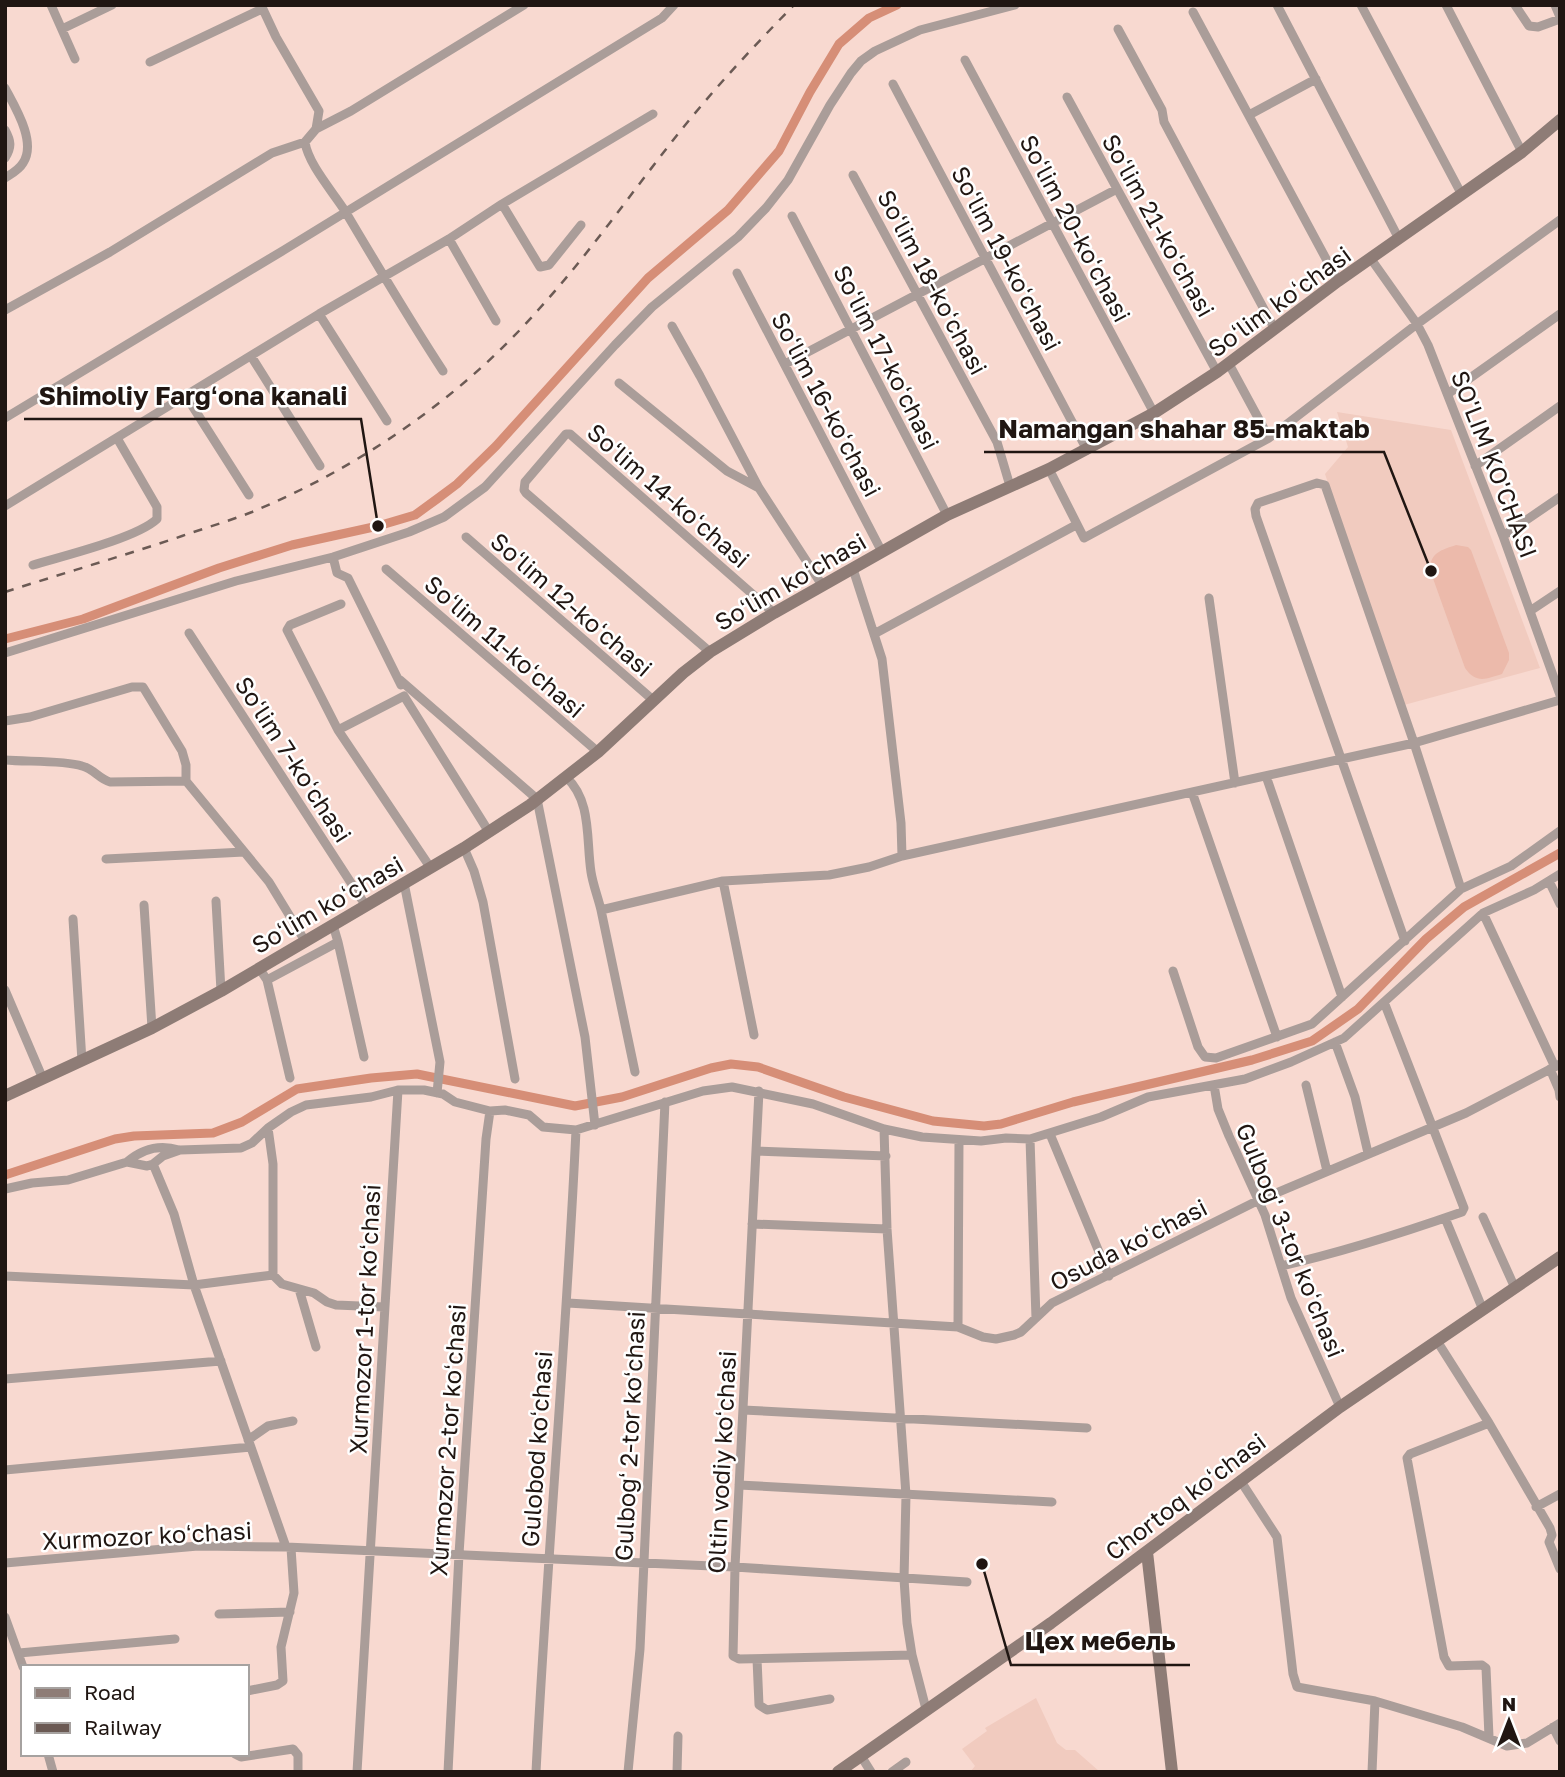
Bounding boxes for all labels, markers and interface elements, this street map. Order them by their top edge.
street label: Soʻlim 20-koʻchasi [1014,129,1138,327]
street label: Soʻlim 21-koʻchasi [1097,129,1221,321]
street label: Soʻlim 19-koʻchasi [946,161,1068,355]
street label: Soʻlim 18-koʻchasi [872,185,994,379]
street label: Soʻlim koʻchasi [1202,239,1356,363]
street label: Soʻlim 17-koʻchasi [828,260,946,454]
street label: Soʻlim 16-koʻchasi [766,307,888,501]
street label: SO'LIM KO'CHASI [1446,366,1544,562]
callout: Shimoliy Fargʻona kanali [24,372,361,419]
text: Shimoliy Fargʻona kanali [39,380,348,411]
callout: Namangan shahar 85-maktab [984,405,1384,452]
text: Namangan shahar 85-maktab [998,413,1370,444]
street label: Soʻlim 14-koʻchasi [582,417,756,573]
street label: Soʻlim 12-koʻchasi [485,526,659,682]
street label: Soʻlim koʻchasi [709,526,871,636]
street label: Soʻlim 11-koʻchasi [419,569,591,723]
street label: Soʻlim 7-koʻchasi [230,671,358,847]
street label: Soʻlim koʻchasi [246,849,408,959]
street label: Gulbog' 3-tor koʻchasi [1231,1119,1351,1361]
street label: Xurmozor 1-tor koʻchasi [342,1183,386,1455]
street label: Osuda koʻchasi [1044,1192,1212,1296]
street label: Xurmozor 2-tor koʻchasi [423,1303,471,1577]
street label: Gulbogʻ 2-tor koʻchasi [608,1310,650,1562]
street label: Gulobod koʻchasi [515,1350,557,1548]
street label: Oltin vodiy koʻchasi [701,1350,741,1574]
street label: Chortoq koʻchasi [1099,1426,1271,1566]
street label: Xurmozor koʻchasi [41,1515,253,1555]
callout: Цех мебель [1011,1618,1190,1665]
text: Цех мебель [1024,1625,1176,1656]
legend [21,1665,248,1756]
text: Road [84,1679,135,1705]
north arrow [1474,1686,1544,1756]
text: N [1502,1692,1516,1715]
text: Railway [84,1714,162,1740]

